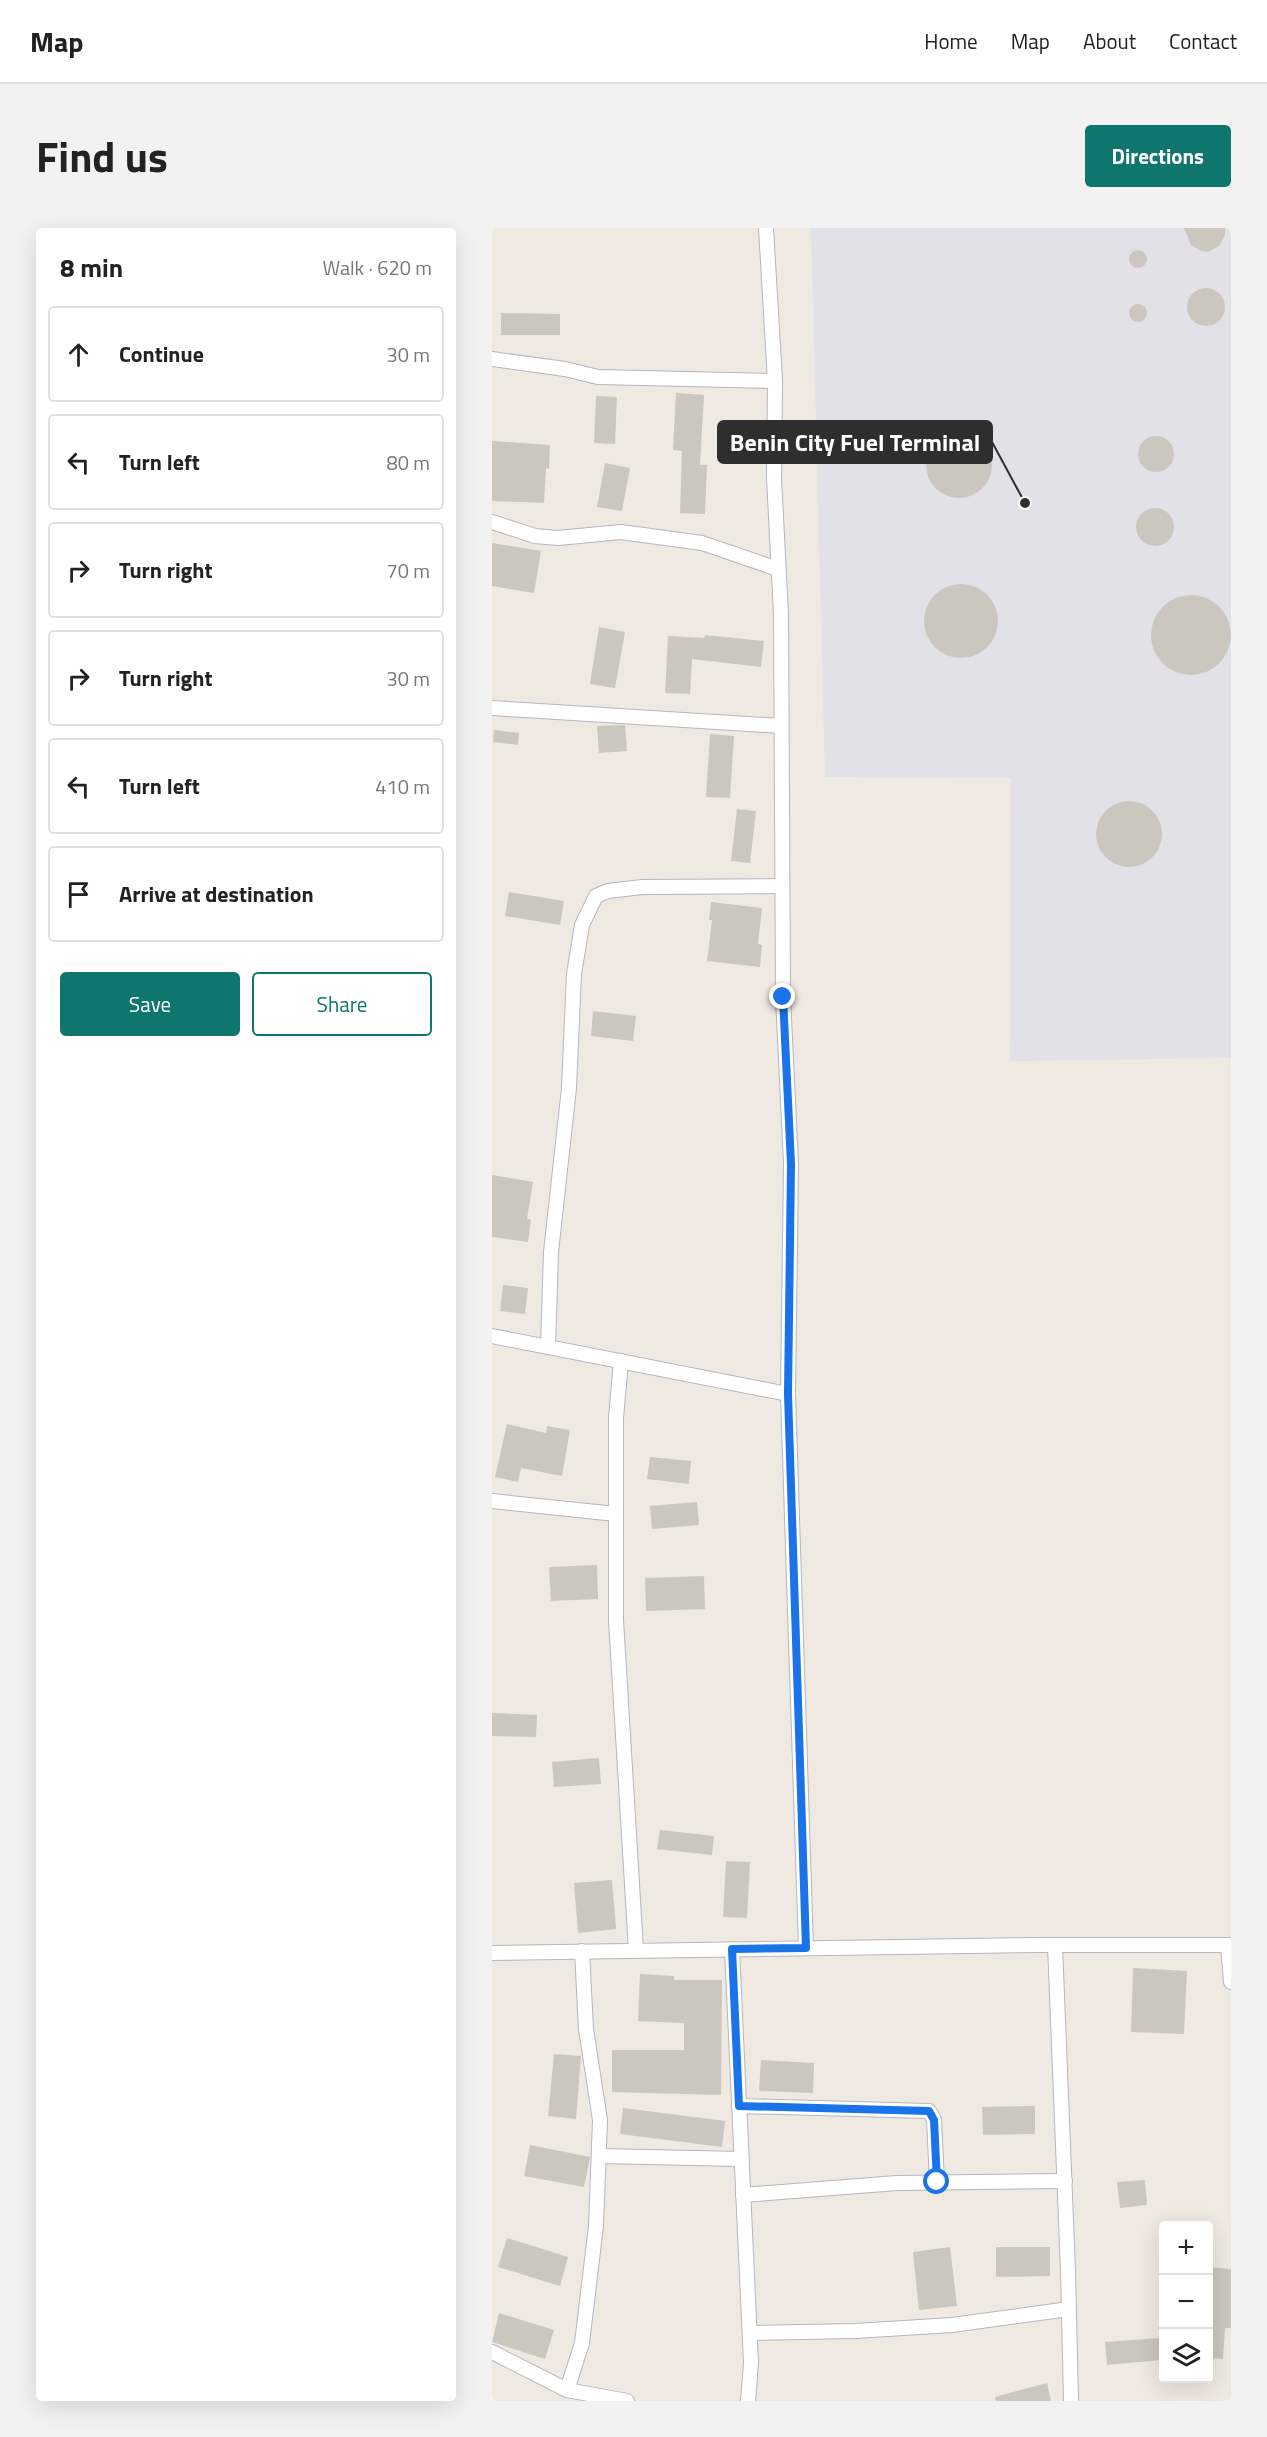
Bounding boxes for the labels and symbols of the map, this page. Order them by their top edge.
callout: Benin City Fuel Terminal [718,421,992,463]
text: Benin City Fuel Terminal [730,424,980,460]
route end [769,983,795,1009]
route start [923,2168,949,2194]

